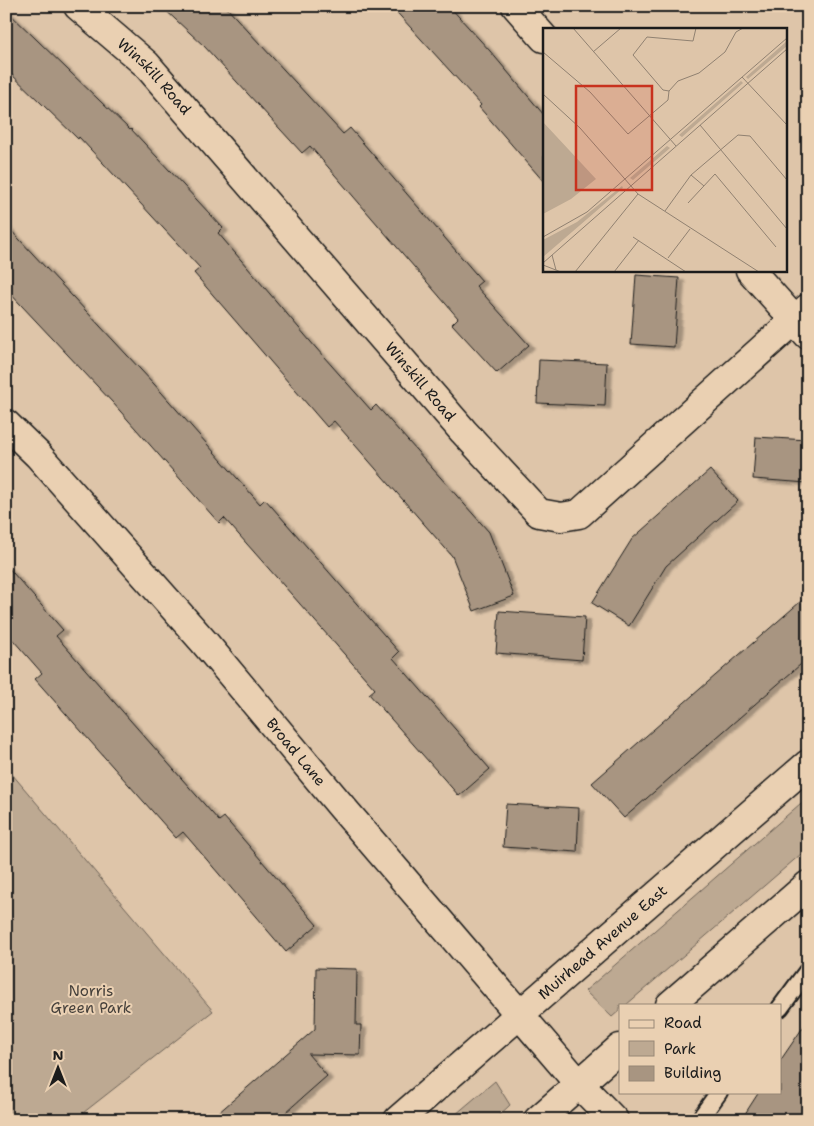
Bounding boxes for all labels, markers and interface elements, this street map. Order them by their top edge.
inset map [543,28,786,271]
street label: Winskill Road [113,34,196,119]
street label: Winskill Road [380,338,461,426]
street label: Broad Lane [262,714,330,790]
street label: Muirhead Avenue East [534,881,671,1004]
park label: Norris Green Park [51,981,131,1018]
legend [619,1004,782,1094]
text: Road [664,1013,702,1033]
text: Park [664,1039,696,1059]
north arrow [32,1044,82,1094]
text: N [52,1046,64,1064]
text: Building [664,1063,721,1083]

